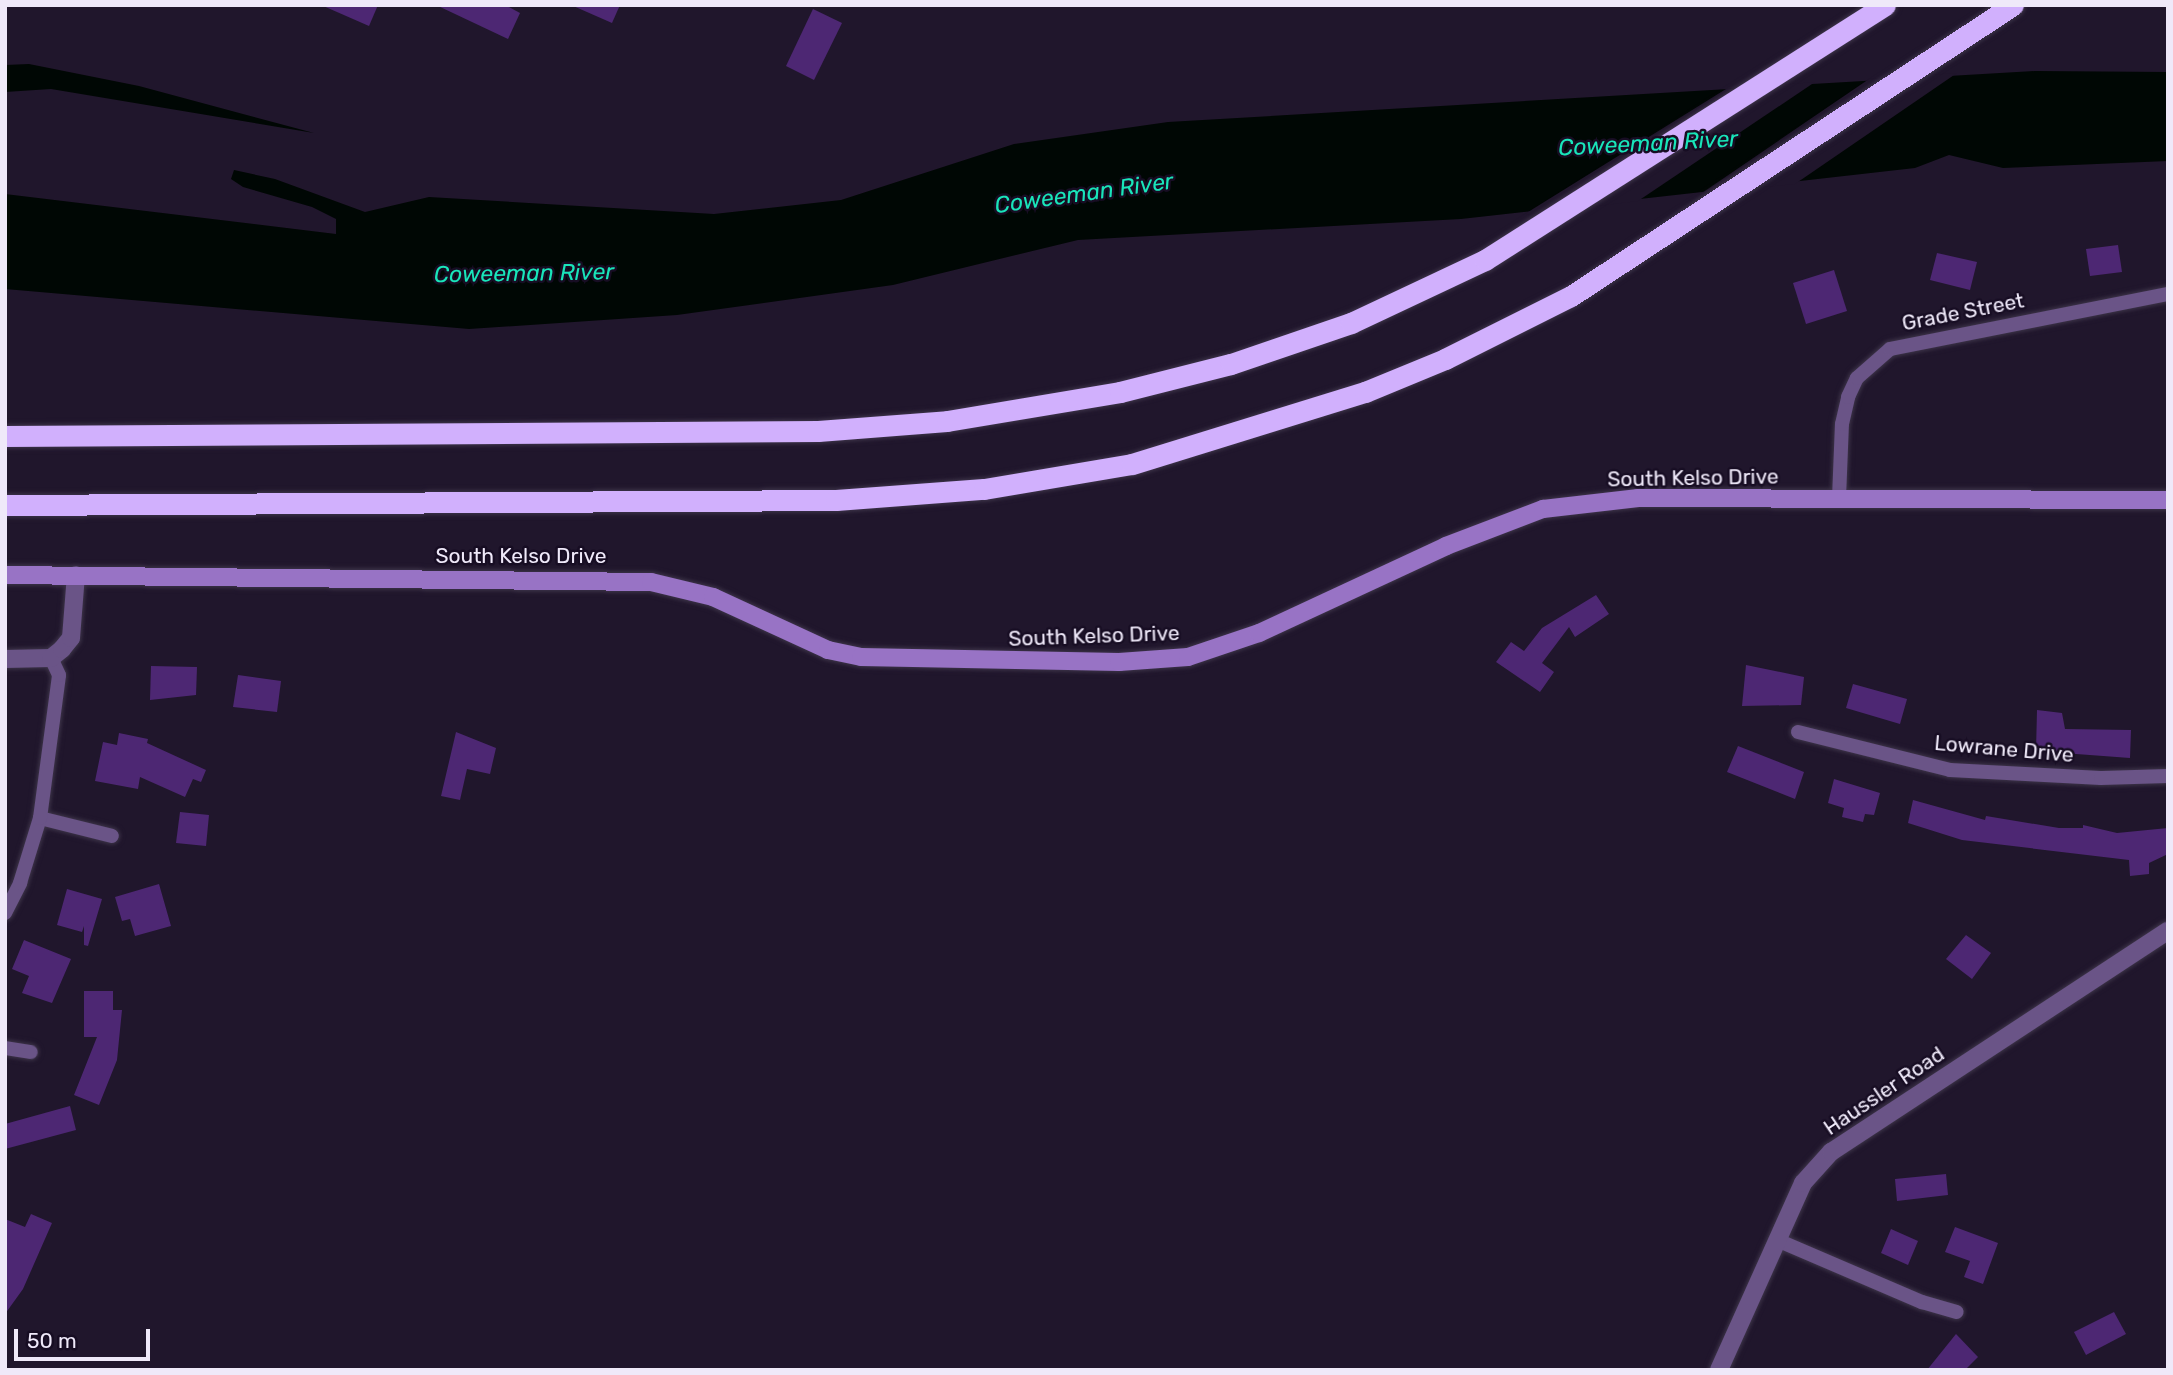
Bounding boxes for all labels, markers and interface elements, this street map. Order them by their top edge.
water label: Coweeman River [1557,125,1739,161]
water label: Coweeman River [993,167,1175,219]
water label: Coweeman River [434,258,614,288]
street label: Grade Street [1900,288,2026,336]
street label: South Kelso Drive [1607,464,1779,492]
street label: South Kelso Drive [435,543,607,569]
street label: South Kelso Drive [1008,620,1180,652]
street label: Lowrane Drive [1933,730,2075,768]
street label: Haussler Road [1819,1041,1949,1141]
scale bar [18,1316,154,1360]
text: 50 m [27,1328,77,1353]

